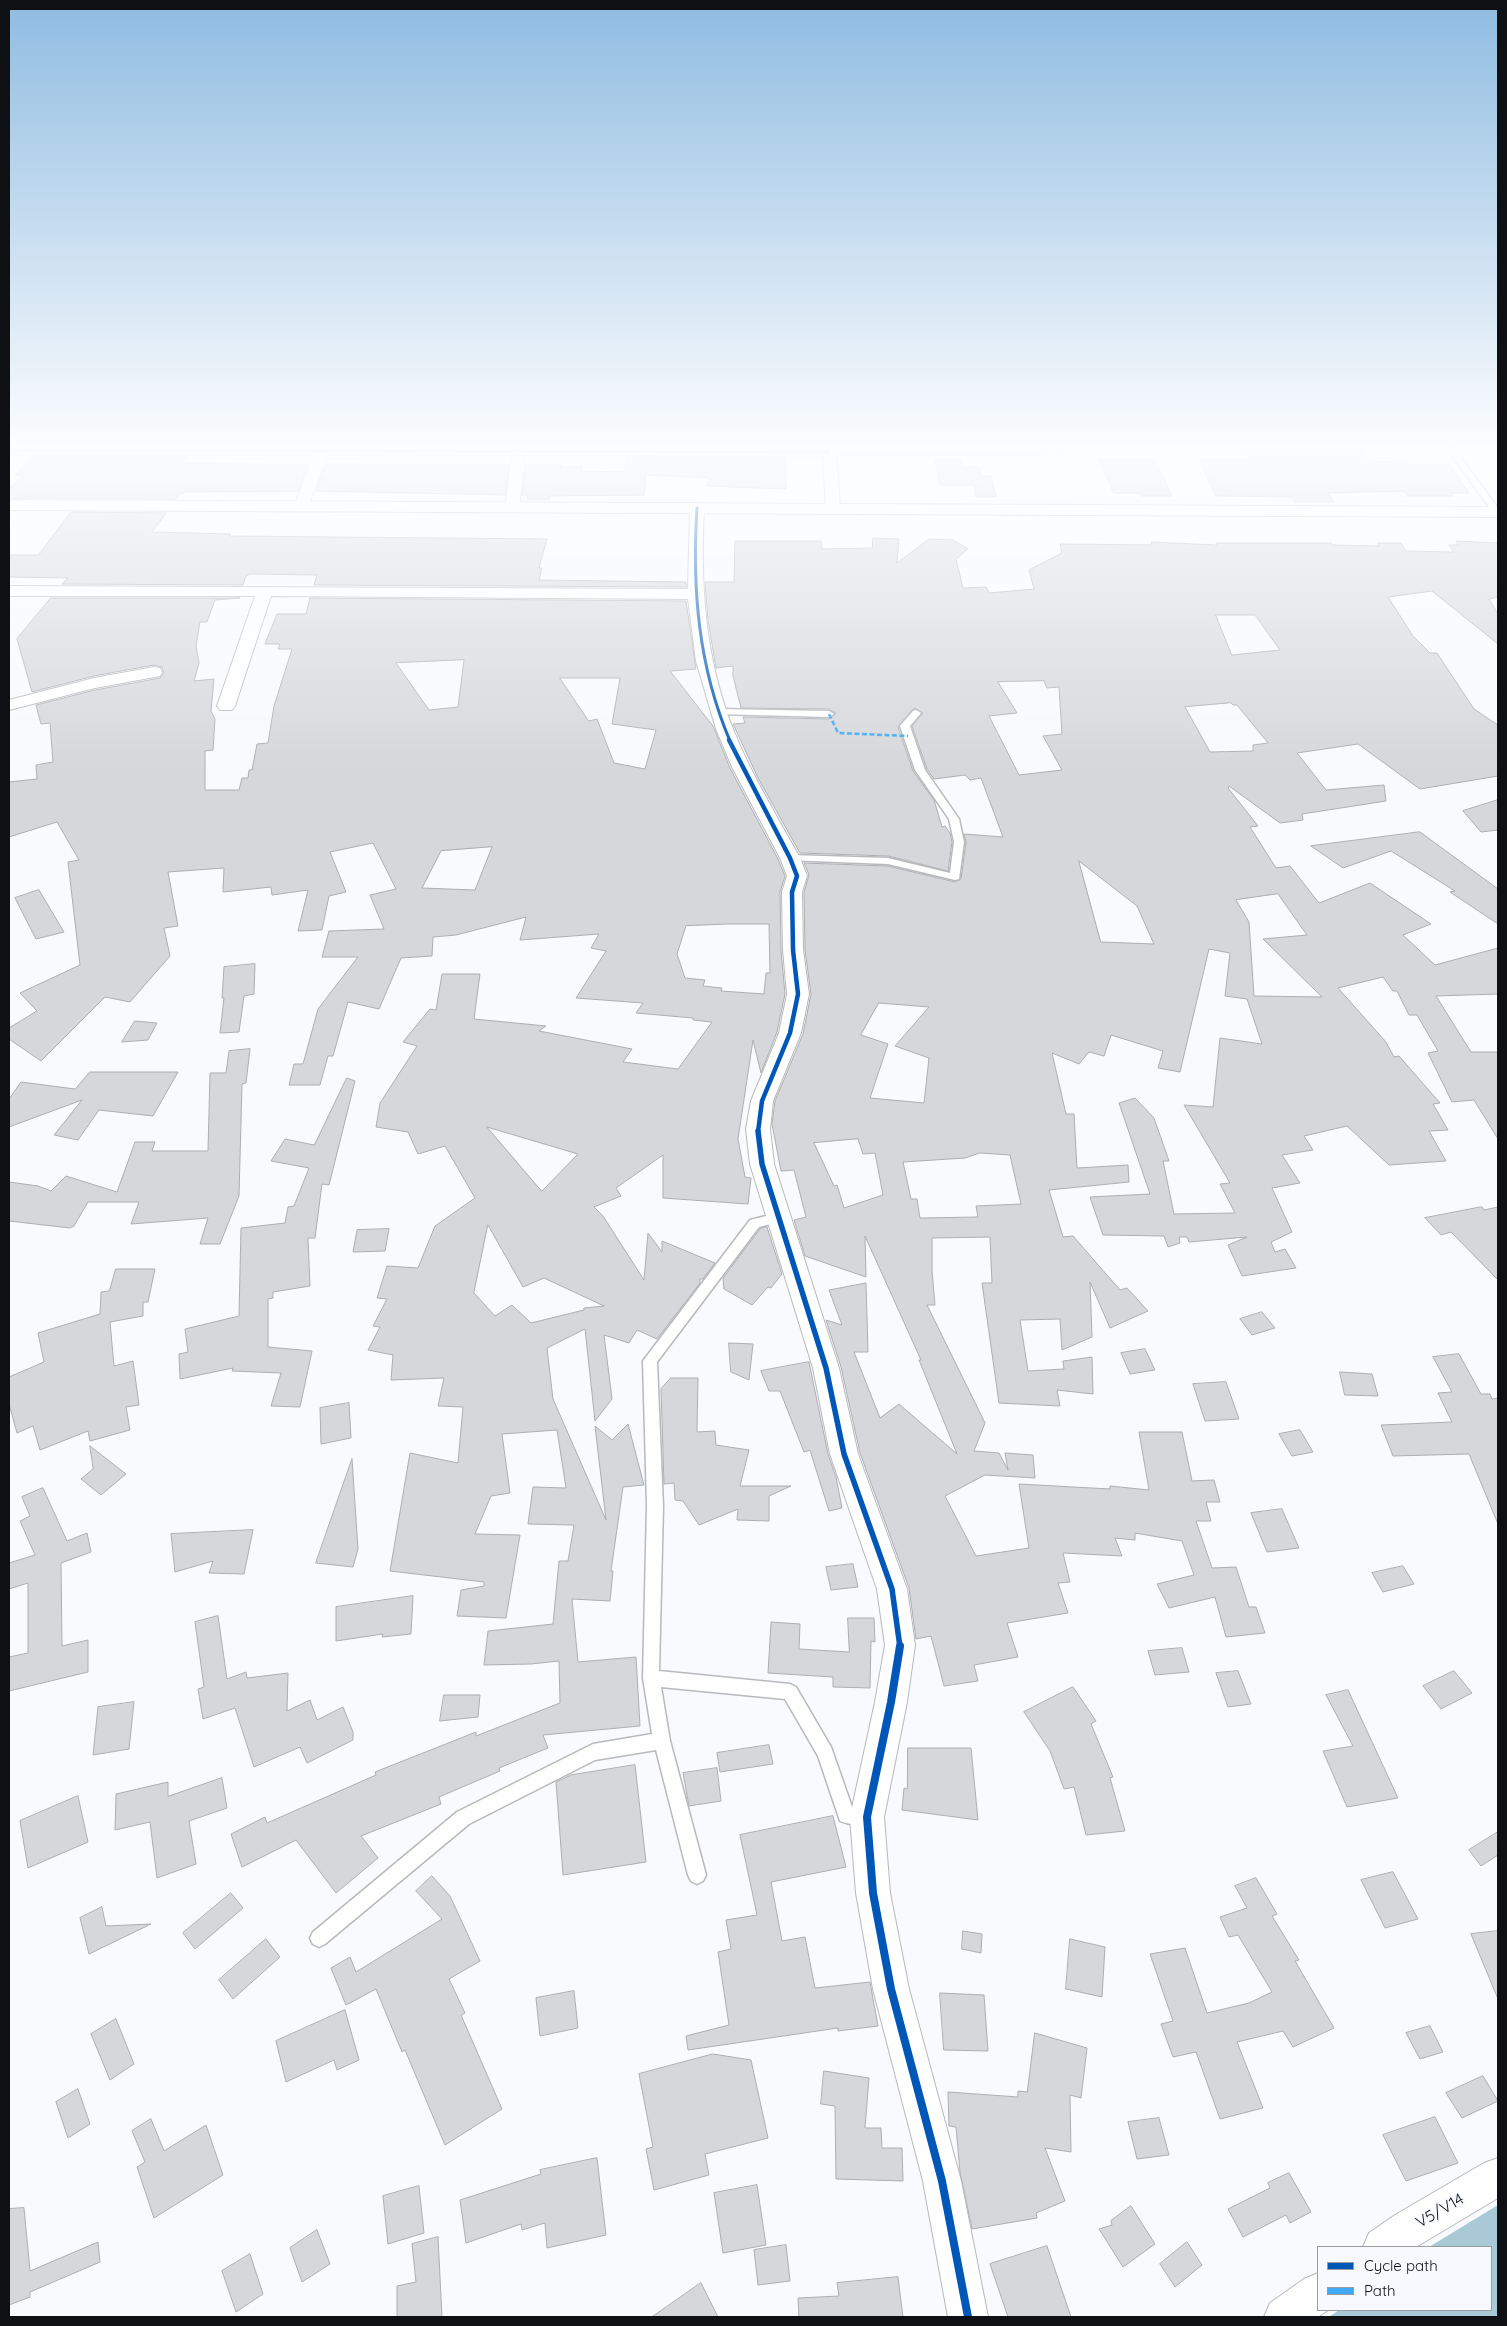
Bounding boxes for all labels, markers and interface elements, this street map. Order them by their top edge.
street label: V5/V14 [1412,2190,1468,2232]
legend [1317,2246,1492,2311]
text: Cycle path [1364,2256,1438,2275]
text: Path [1364,2281,1396,2300]

